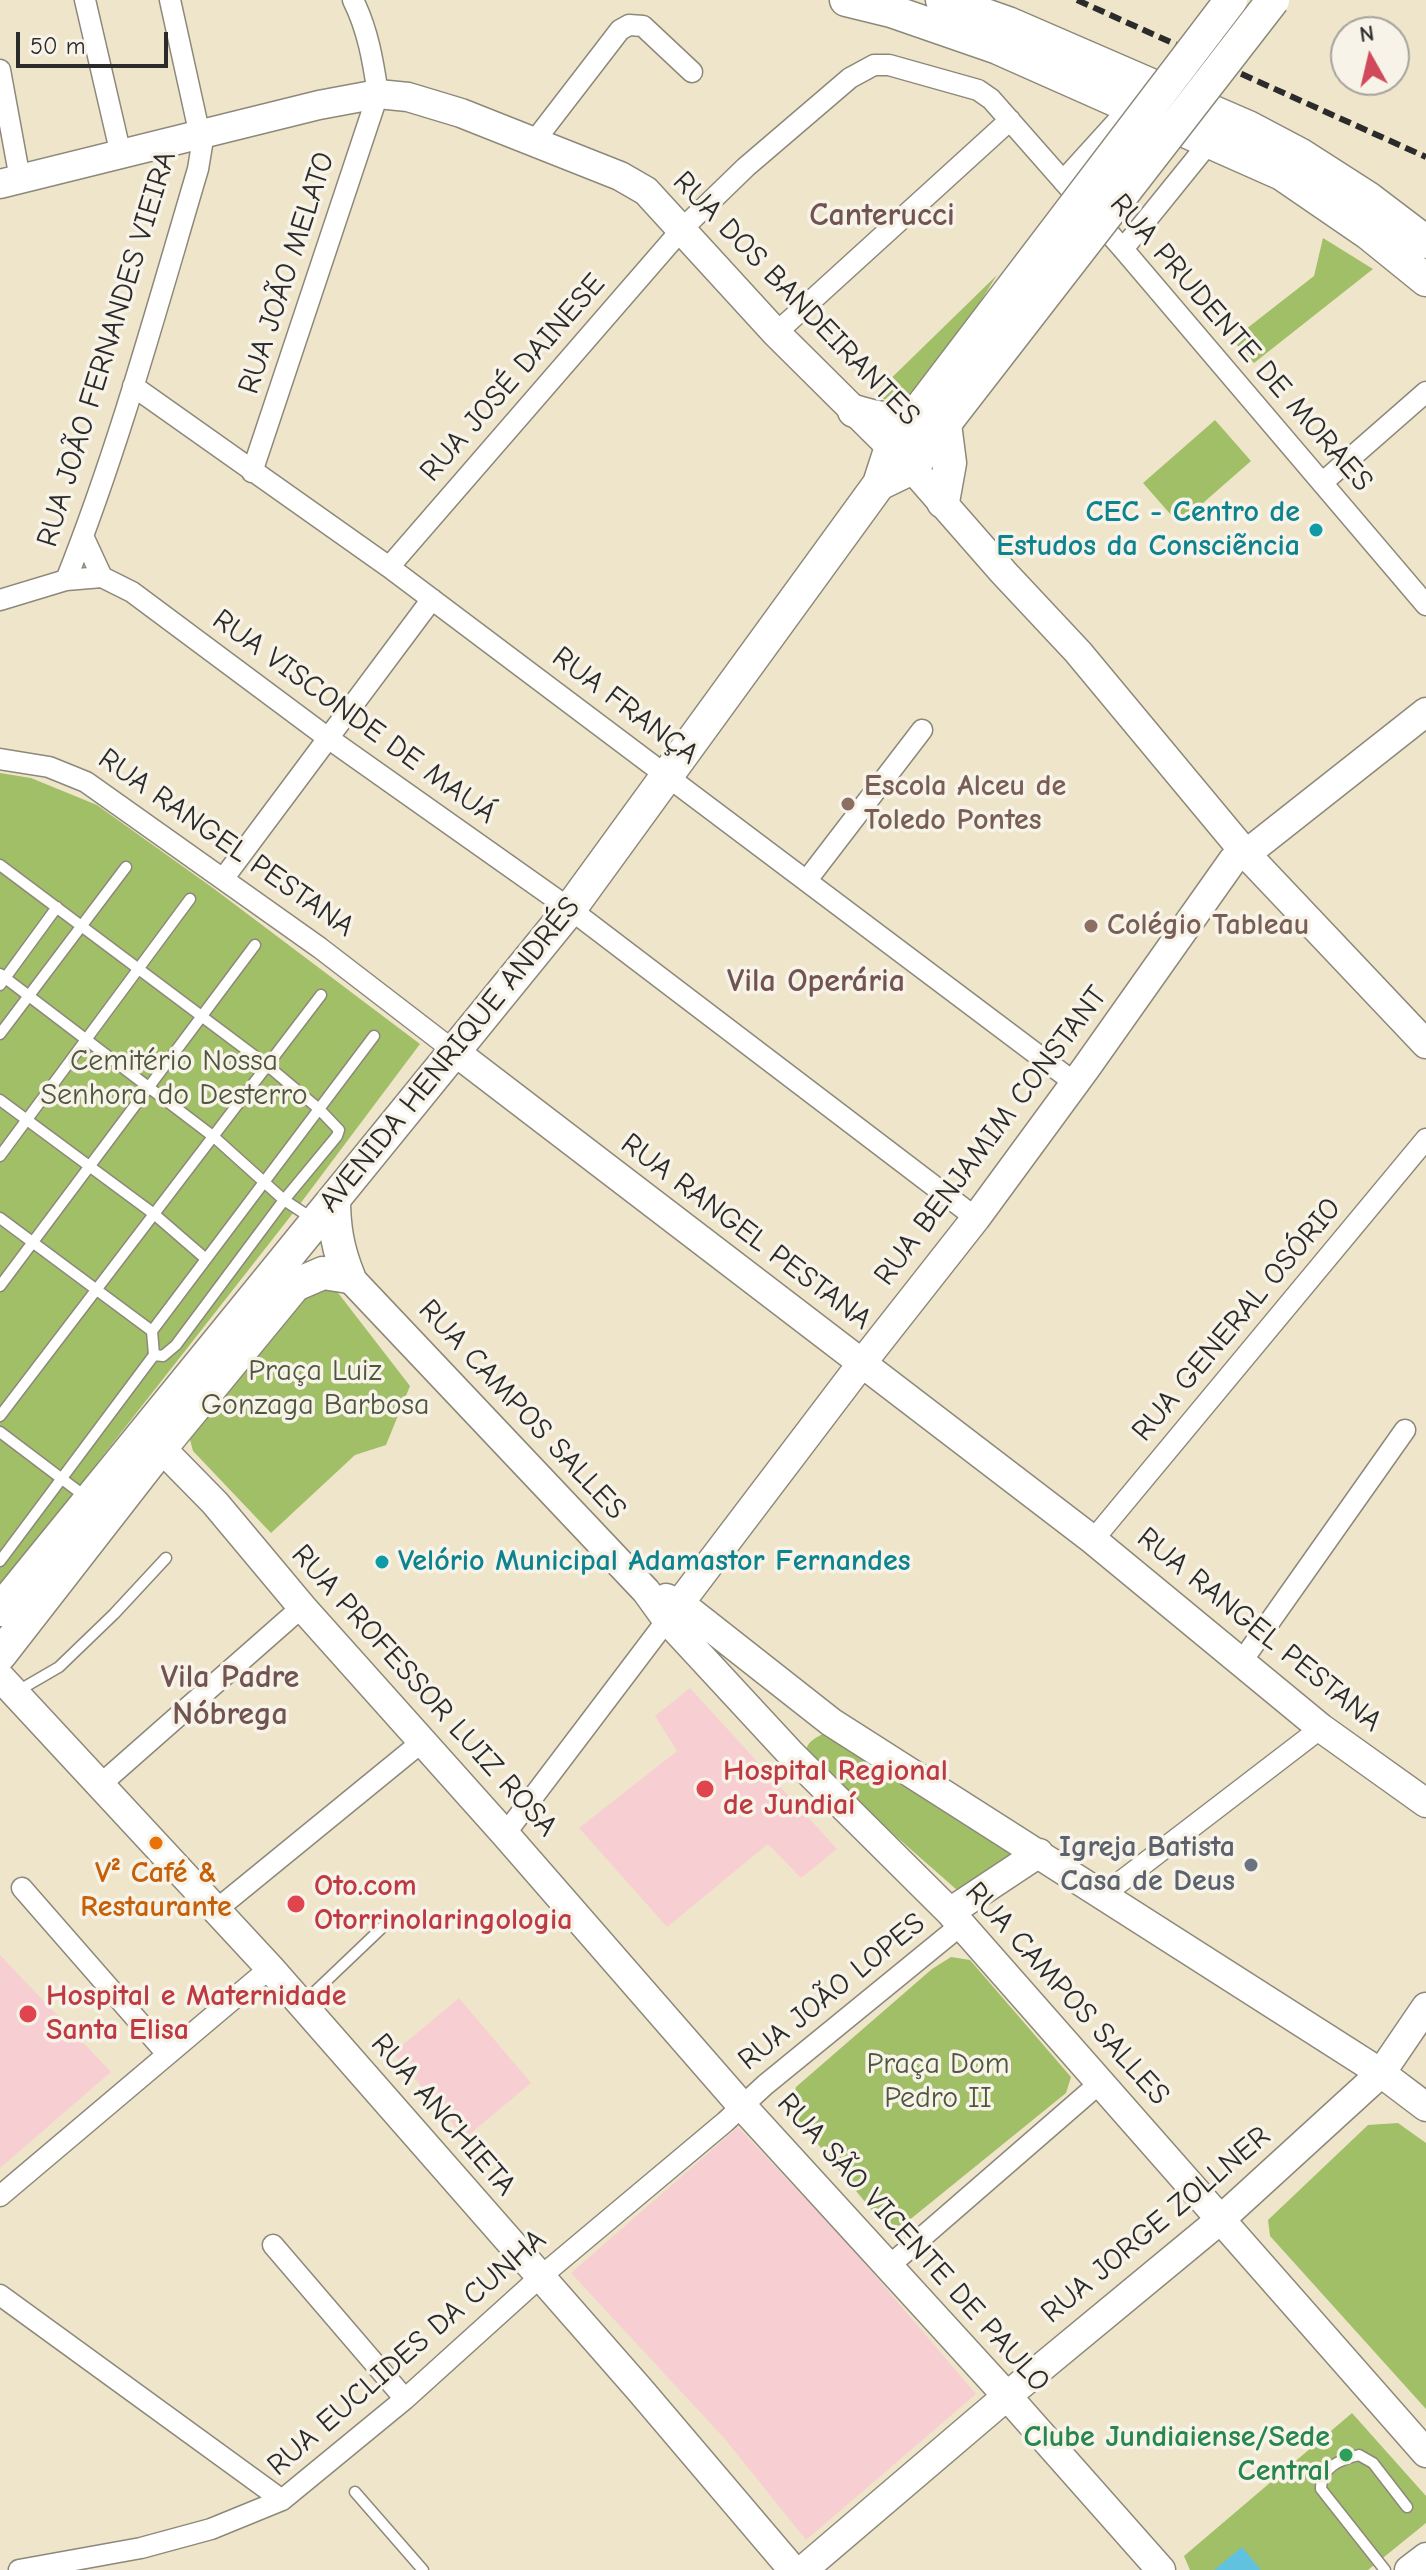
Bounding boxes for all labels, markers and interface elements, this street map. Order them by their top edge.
scale bar [20,16,172,66]
north arrow [1330,16,1410,96]
text: N [1358,20,1376,48]
text: 50 m [30,32,86,60]
street label: RUA JOÃO FERNANDES VIEIRA [30,147,184,551]
street label: RUA JOÃO MELATO [231,148,343,398]
street label: RUA DOS BANDEIRANTES [665,164,927,434]
street label: RUA PRUDENTE DE MORAES [1102,187,1380,499]
district label: Canterucci [809,197,955,235]
street label: RUA JOSÉ DAINESE [413,267,613,489]
place label: CEC - Centro de Estudos da Consciẽncia [996,495,1300,566]
marker: CEC - Centro de Estudos da Consciẽncia [1307,521,1325,539]
street label: RUA VISCONDE DE MAUÁ [205,602,503,832]
street label: RUA FRANÇA [545,639,705,773]
street label: RUA RANGEL PESTANA [91,741,361,945]
place label: Escola Alceu de Toledo Pontes [864,769,1066,840]
marker: Escola Alceu de Toledo Pontes [839,795,857,813]
street label: AVENIDA HENRIQUE ANDRÉS [312,890,588,1220]
place label: Colégio Tableau [1107,908,1309,944]
marker: Colégio Tableau [1082,917,1100,935]
district label: Vila Operária [727,963,905,1001]
street label: RUA BENJAMIM CONSTANT [867,979,1115,1293]
park label: Cemitério Nossa Senhora do Desterro [40,1044,308,1114]
street label: RUA RANGEL PESTANA [614,1126,878,1338]
street label: RUA GENERAL OSÓRIO [1125,1191,1349,1449]
street label: RUA CAMPOS SALLES [411,1292,633,1528]
park label: Praça Luiz Gonzaga Barbosa [201,1354,429,1424]
street label: RUA RANGEL PESTANA [1129,1520,1389,1740]
street label: RUA PROFESSOR LUIZ ROSA [283,1538,565,1844]
place label: Velório Municipal Adamastor Fernandes [398,1544,910,1580]
marker: Velório Municipal Adamastor Fernandes [373,1553,391,1571]
district label: Vila Padre Nóbrega [161,1659,299,1734]
place label: Hospital Regional de Jundiaí [723,1754,948,1824]
marker: Hospital Regional de Jundiaí [694,1778,716,1800]
place label: Igreja Batista Casa de Deus [1059,1830,1235,1900]
marker: V² Café & Restaurante [147,1834,165,1852]
place label: V² Café & Restaurante [80,1856,232,1926]
marker: Igreja Batista Casa de Deus [1242,1856,1260,1874]
place label: Oto.com Otorrinolaringologia [314,1869,573,1940]
street label: RUA CAMPOS SALLES [957,1875,1177,2113]
marker: Oto.com Otorrinolaringologia [285,1893,307,1915]
street label: RUA JOÃO LOPES [731,1906,933,2078]
place label: Hospital e Maternidade Santa Elisa [46,1979,346,2050]
marker: Hospital e Maternidade Santa Elisa [17,2003,39,2025]
street label: RUA ANCHIETA [363,2027,523,2203]
park label: Praça Dom Pedro II [866,2047,1010,2118]
street label: RUA SÃO VICENTE DE PAULO [769,2086,1057,2400]
street label: RUA JORGE ZOLLNER [1034,2119,1278,2331]
street label: RUA EUCLIDES DA CUNHA [260,2222,554,2484]
place label: Clube Jundiaiense/Sede Central [1024,2420,1330,2490]
marker: Clube Jundiaiense/Sede Central [1337,2446,1355,2464]

